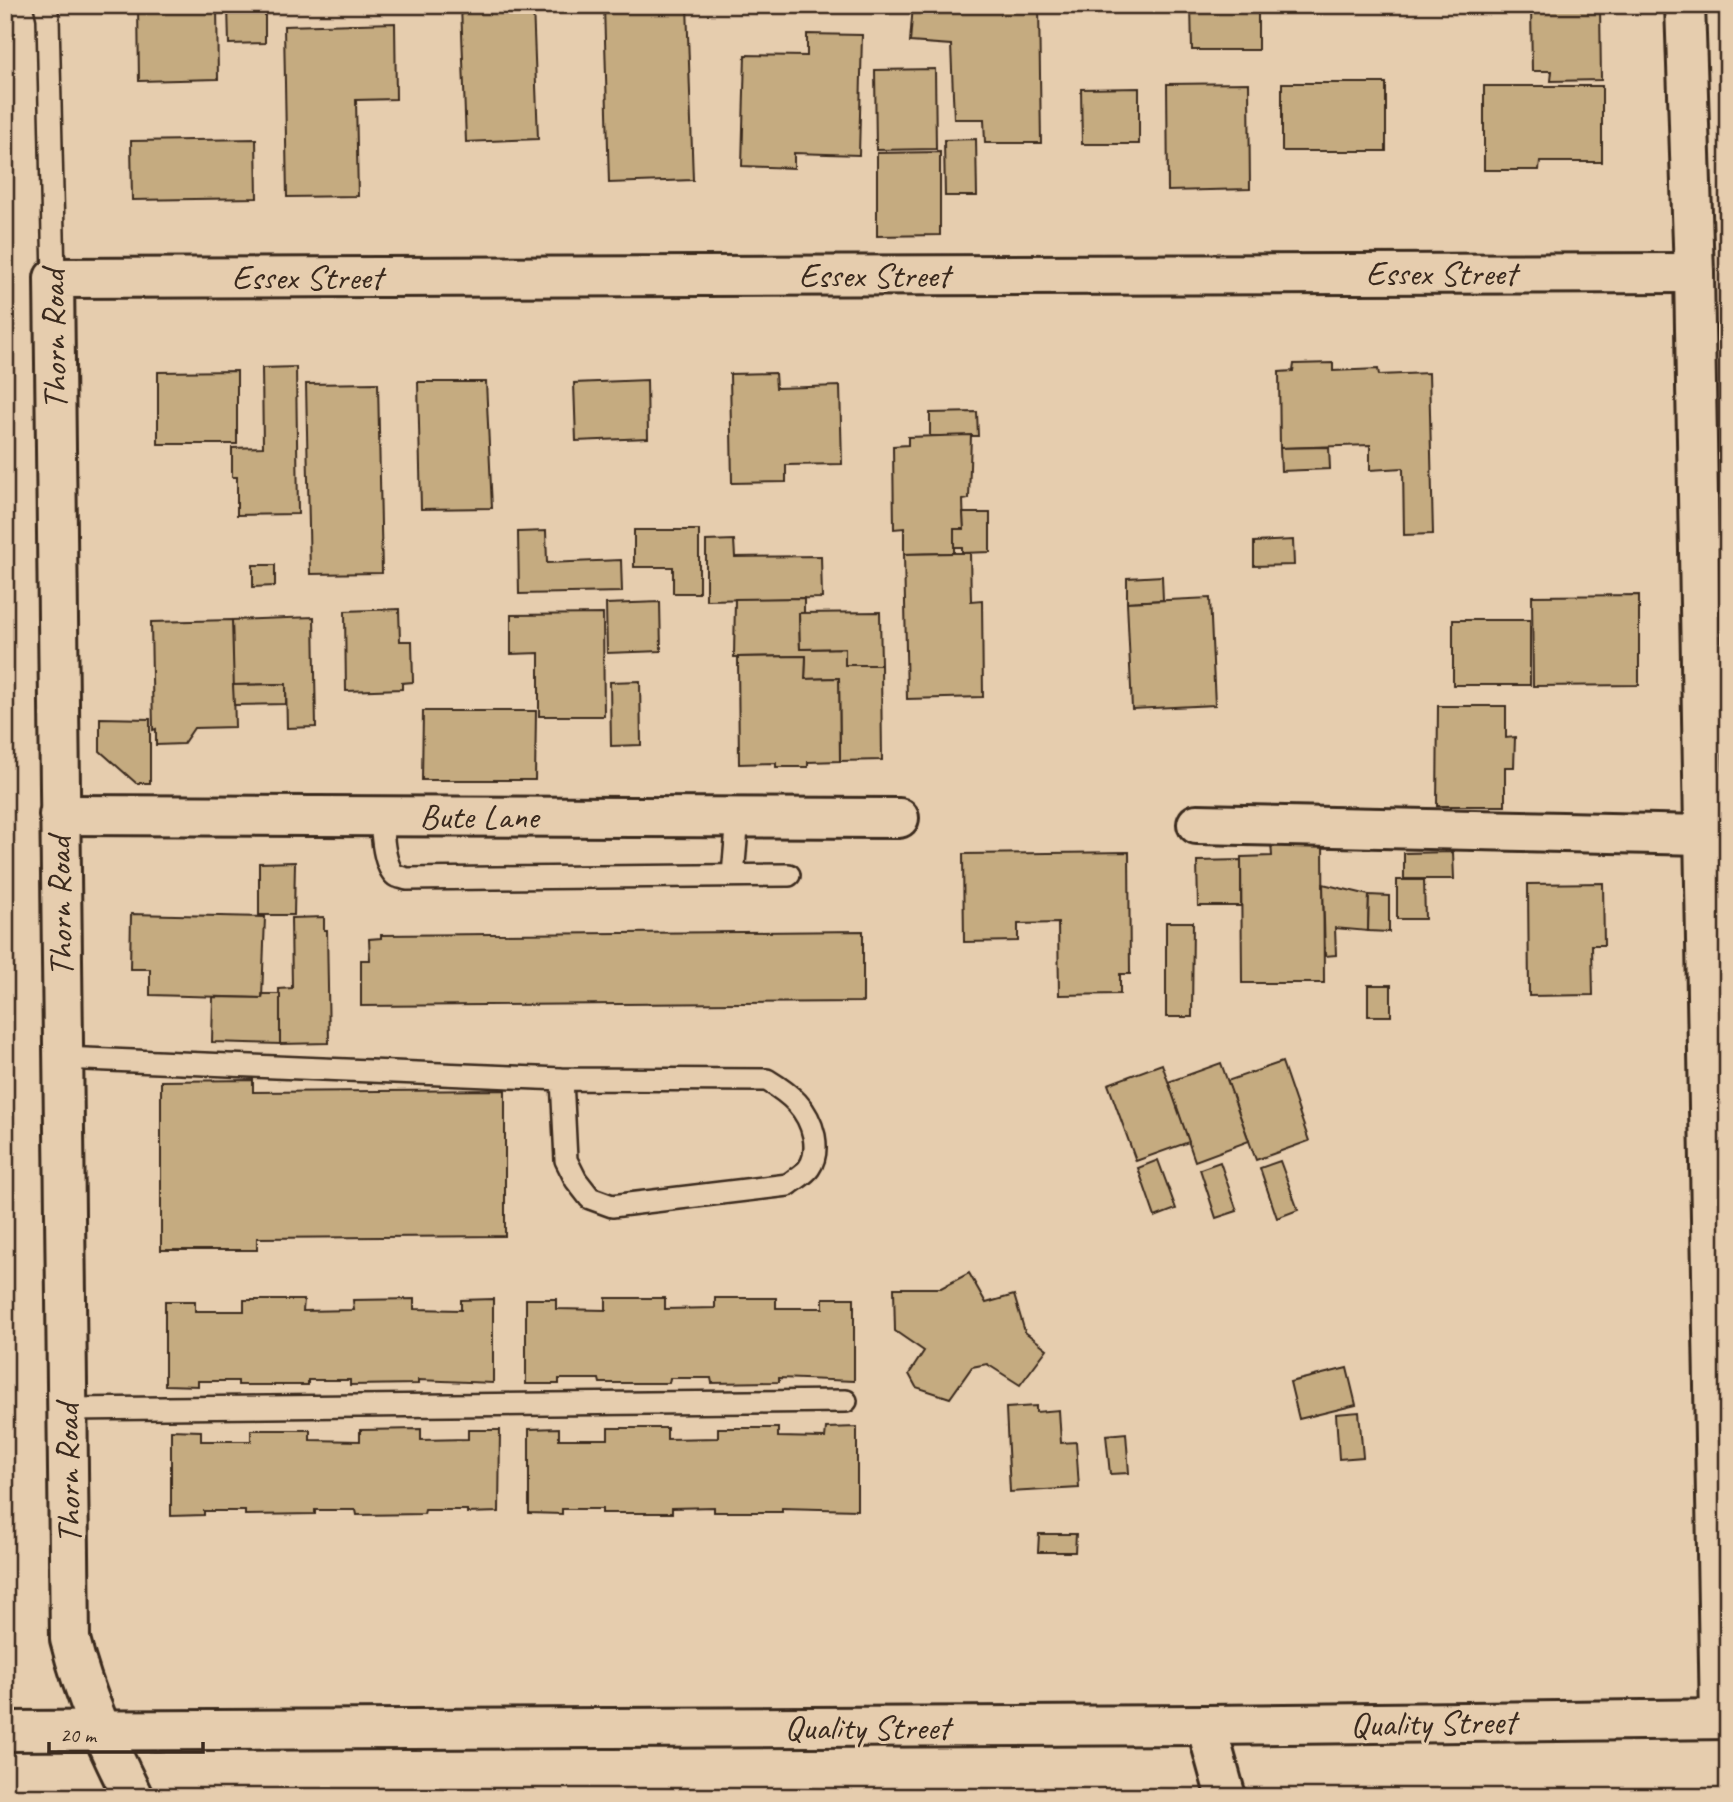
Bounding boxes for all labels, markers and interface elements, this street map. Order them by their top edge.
street label: Essex Street [1366,251,1521,296]
street label: Essex Street [799,253,954,298]
street label: Essex Street [232,255,387,300]
street label: Thorn Road [30,264,78,410]
street label: Bute Lane [420,794,541,839]
street label: Thorn Road [36,831,84,977]
street label: Thorn Road [44,1398,92,1544]
street label: Quality Street [1350,1699,1520,1747]
street label: Quality Street [784,1705,954,1750]
scale bar [49,1711,203,1755]
text: 20 m [60,1722,98,1748]

